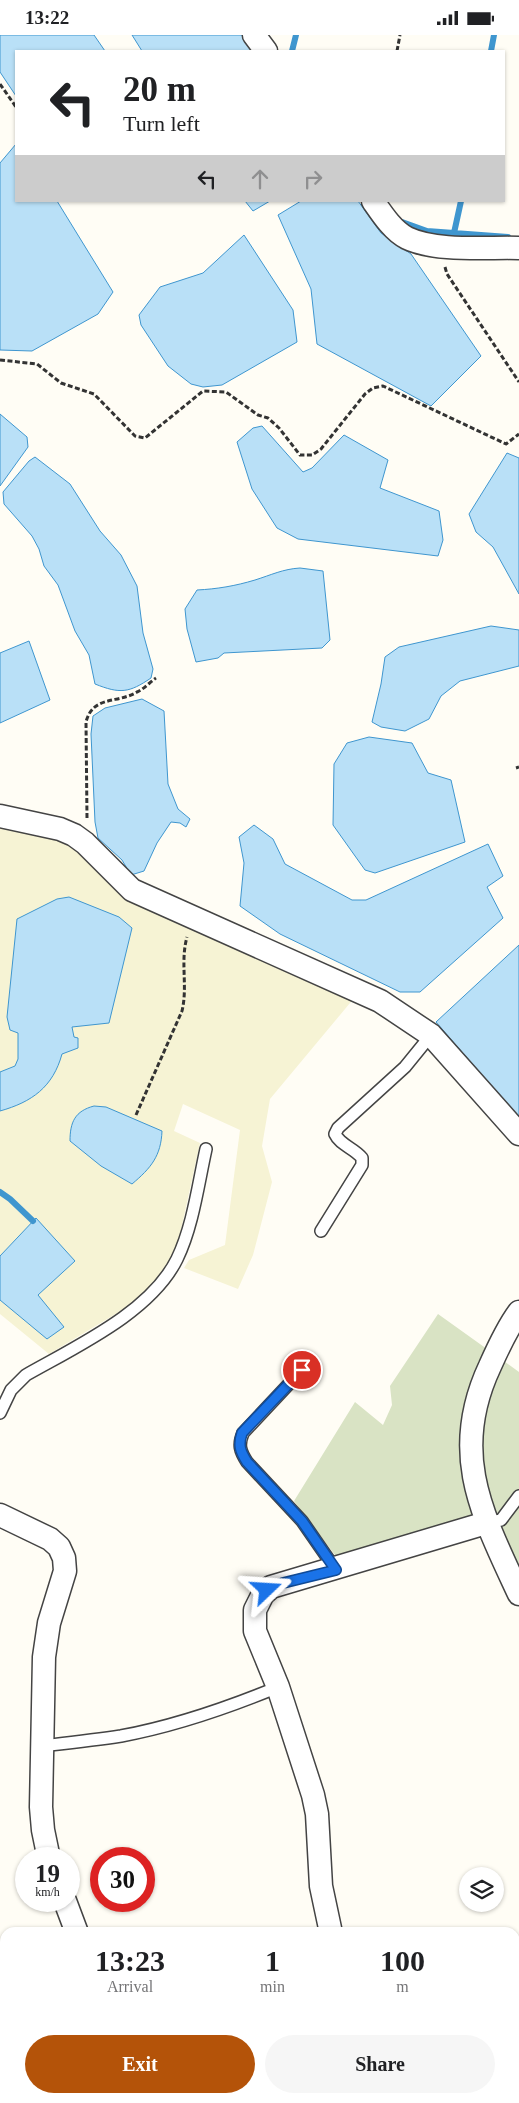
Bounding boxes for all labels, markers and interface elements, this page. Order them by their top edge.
text: 13:22 [25,7,69,28]
icon: left [40,70,105,135]
text: 20 m [123,70,196,109]
text: Turn left [123,111,200,136]
icon: left [193,165,221,193]
icon: ahead [246,165,274,193]
icon: right [299,165,327,193]
pin [281,1349,323,1391]
icon: arrive [288,1356,316,1384]
position arrow [240,1563,292,1615]
speed limit sign: 30 [90,1847,155,1912]
text: 19 [35,1860,60,1887]
map controls [459,1867,504,1912]
button: layers [459,1867,504,1912]
text: km/h [35,1885,60,1899]
text: 13:23 [95,1944,165,1977]
text: 1 [265,1944,280,1977]
text: 100 [380,1944,425,1977]
text: Arrival [107,1978,153,1995]
text: min [260,1978,285,1995]
text: m [396,1978,409,1995]
button: Exit [25,2035,255,2093]
button: Share [265,2035,495,2093]

